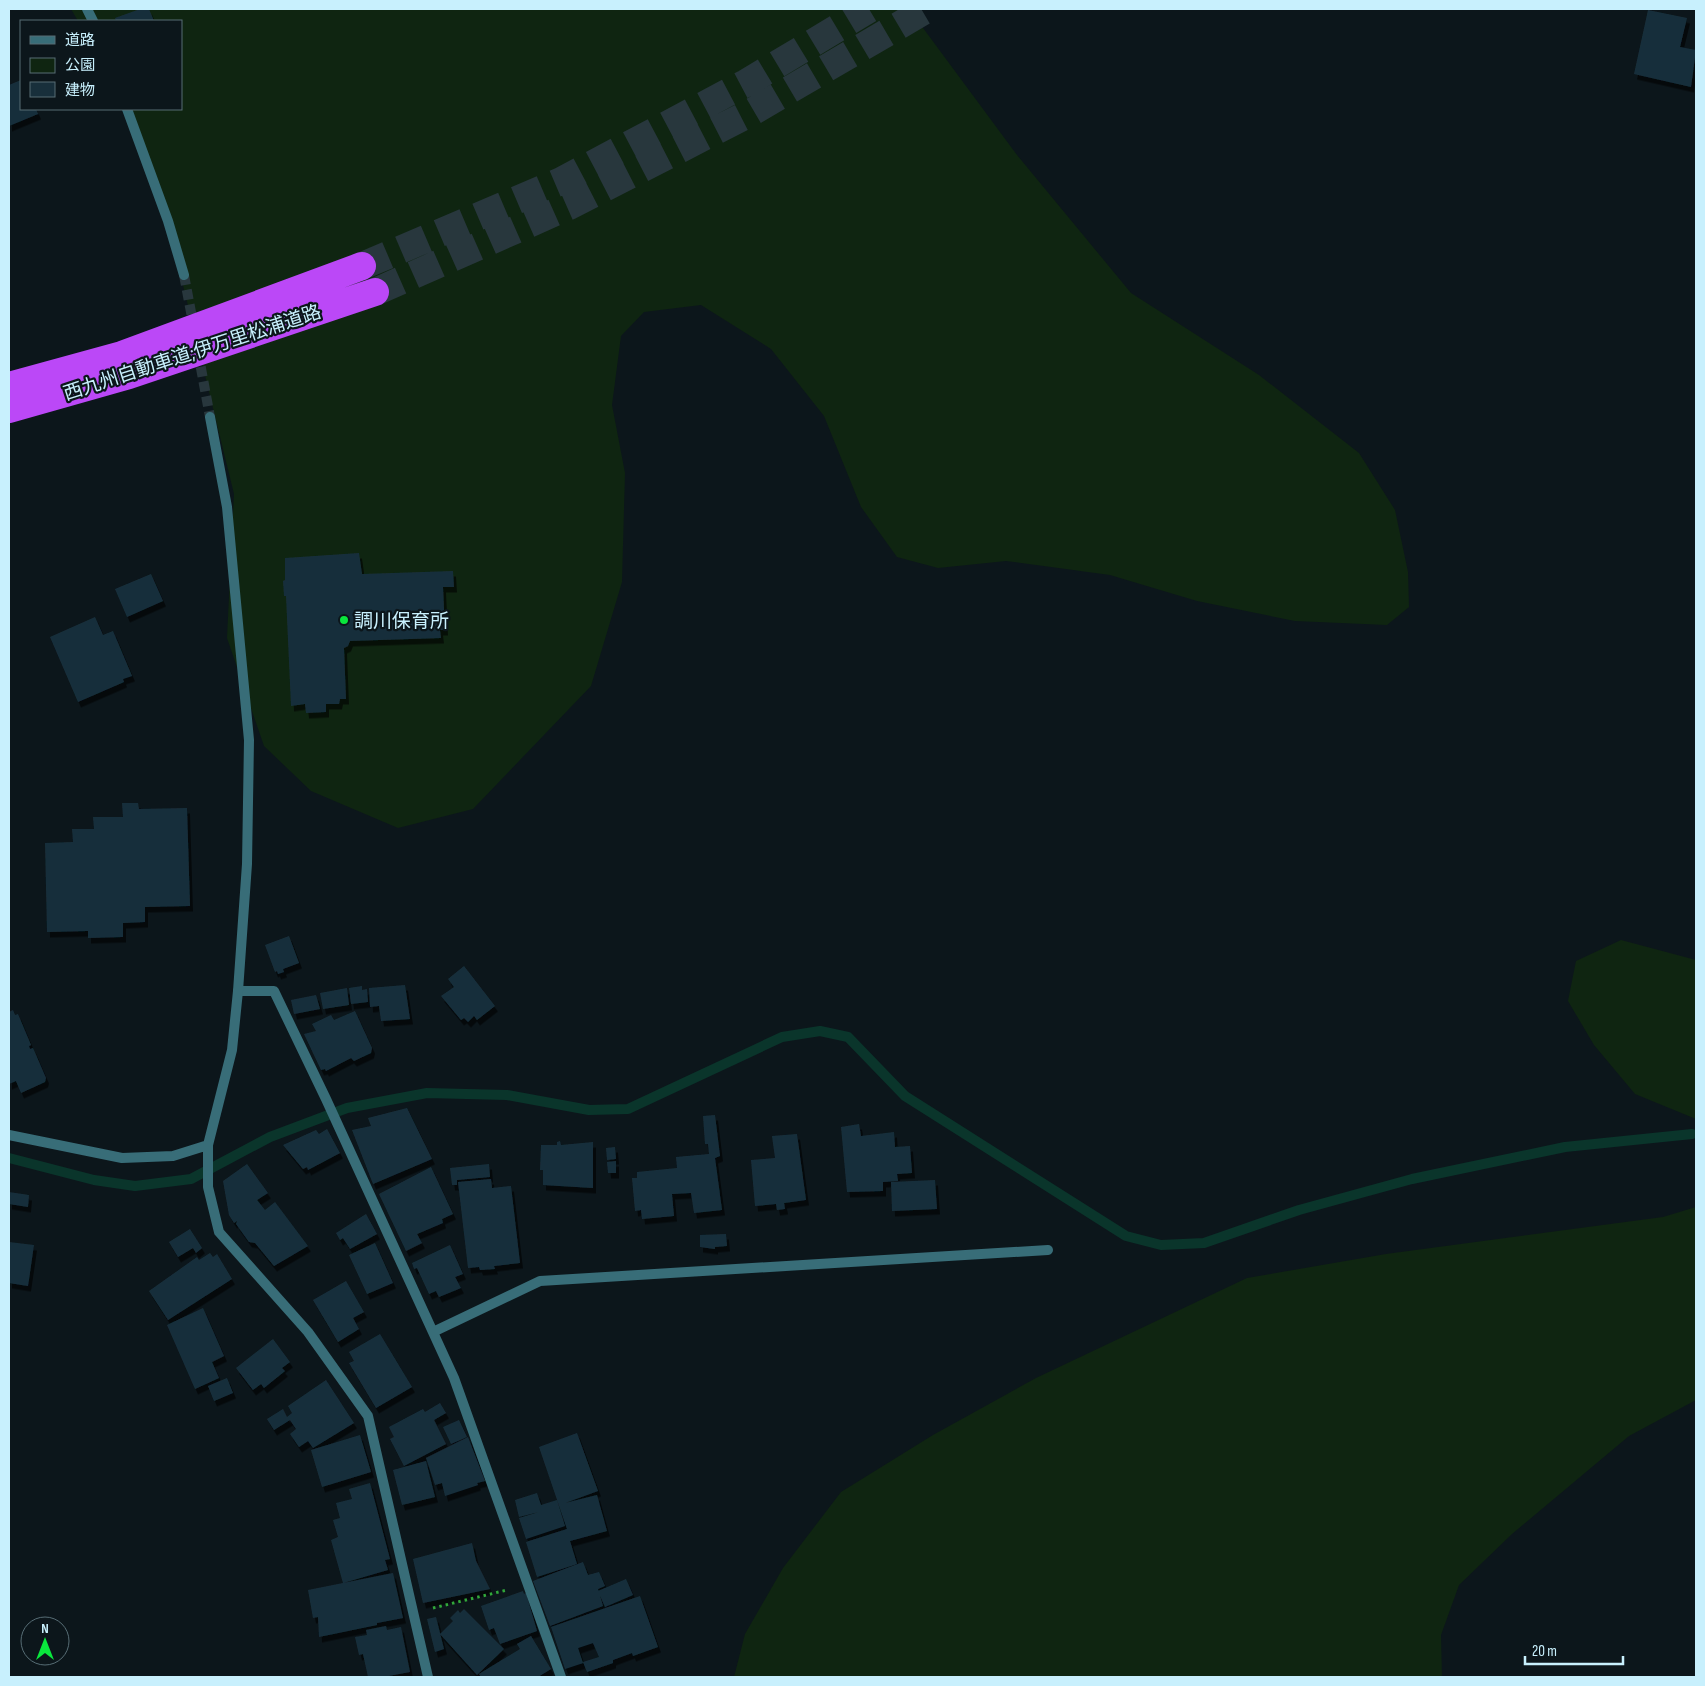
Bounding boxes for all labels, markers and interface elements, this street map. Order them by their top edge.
legend [20,20,182,110]
text: 道路 [65,31,95,50]
text: 公園 [65,56,95,75]
text: 建物 [65,81,95,100]
street label: 西九州自動車道;伊万里松浦道路 [61,301,324,406]
place label: 調川保育所 [354,610,449,633]
marker: 調川保育所 [338,614,350,626]
north arrow [20,1616,70,1666]
text: N [41,1620,49,1637]
scale bar [1525,1634,1622,1666]
text: 20 m [1532,1642,1557,1661]

